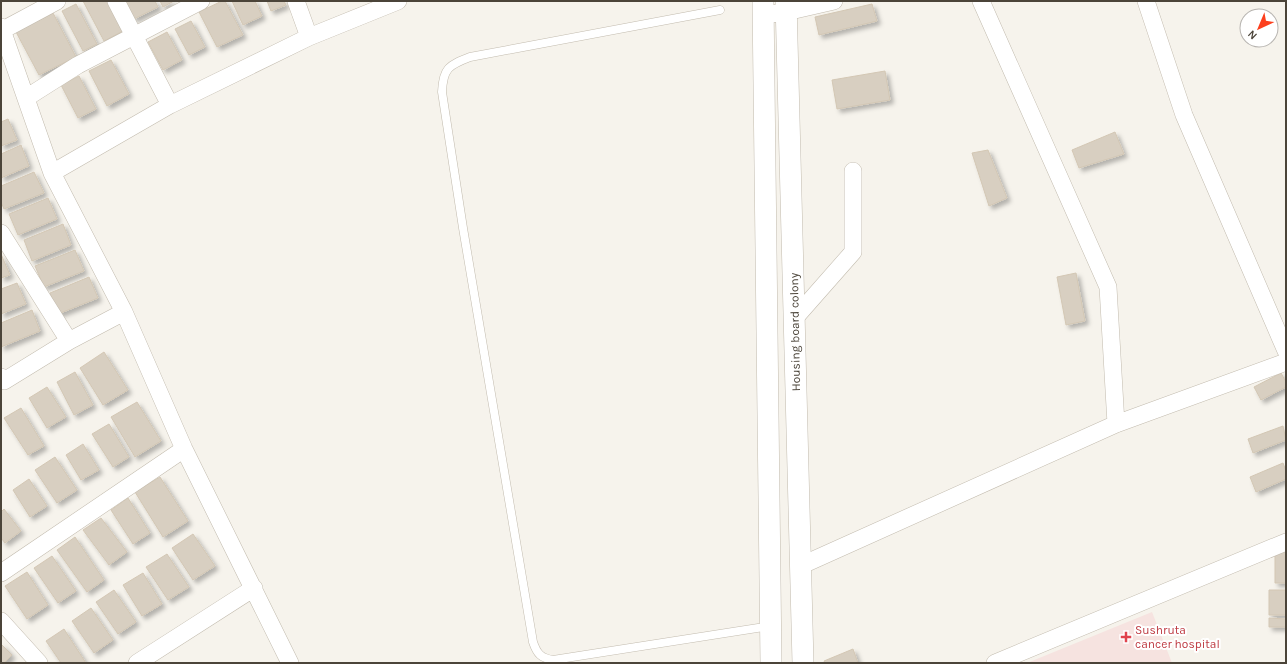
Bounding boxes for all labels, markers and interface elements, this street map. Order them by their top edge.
north arrow [1239,8,1279,48]
text: N [1245,27,1260,42]
street label: Housing board colony [787,272,803,391]
place label: Sushruta cancer hospital [1135,623,1220,651]
marker: Sushruta cancer hospital [1120,631,1132,643]

